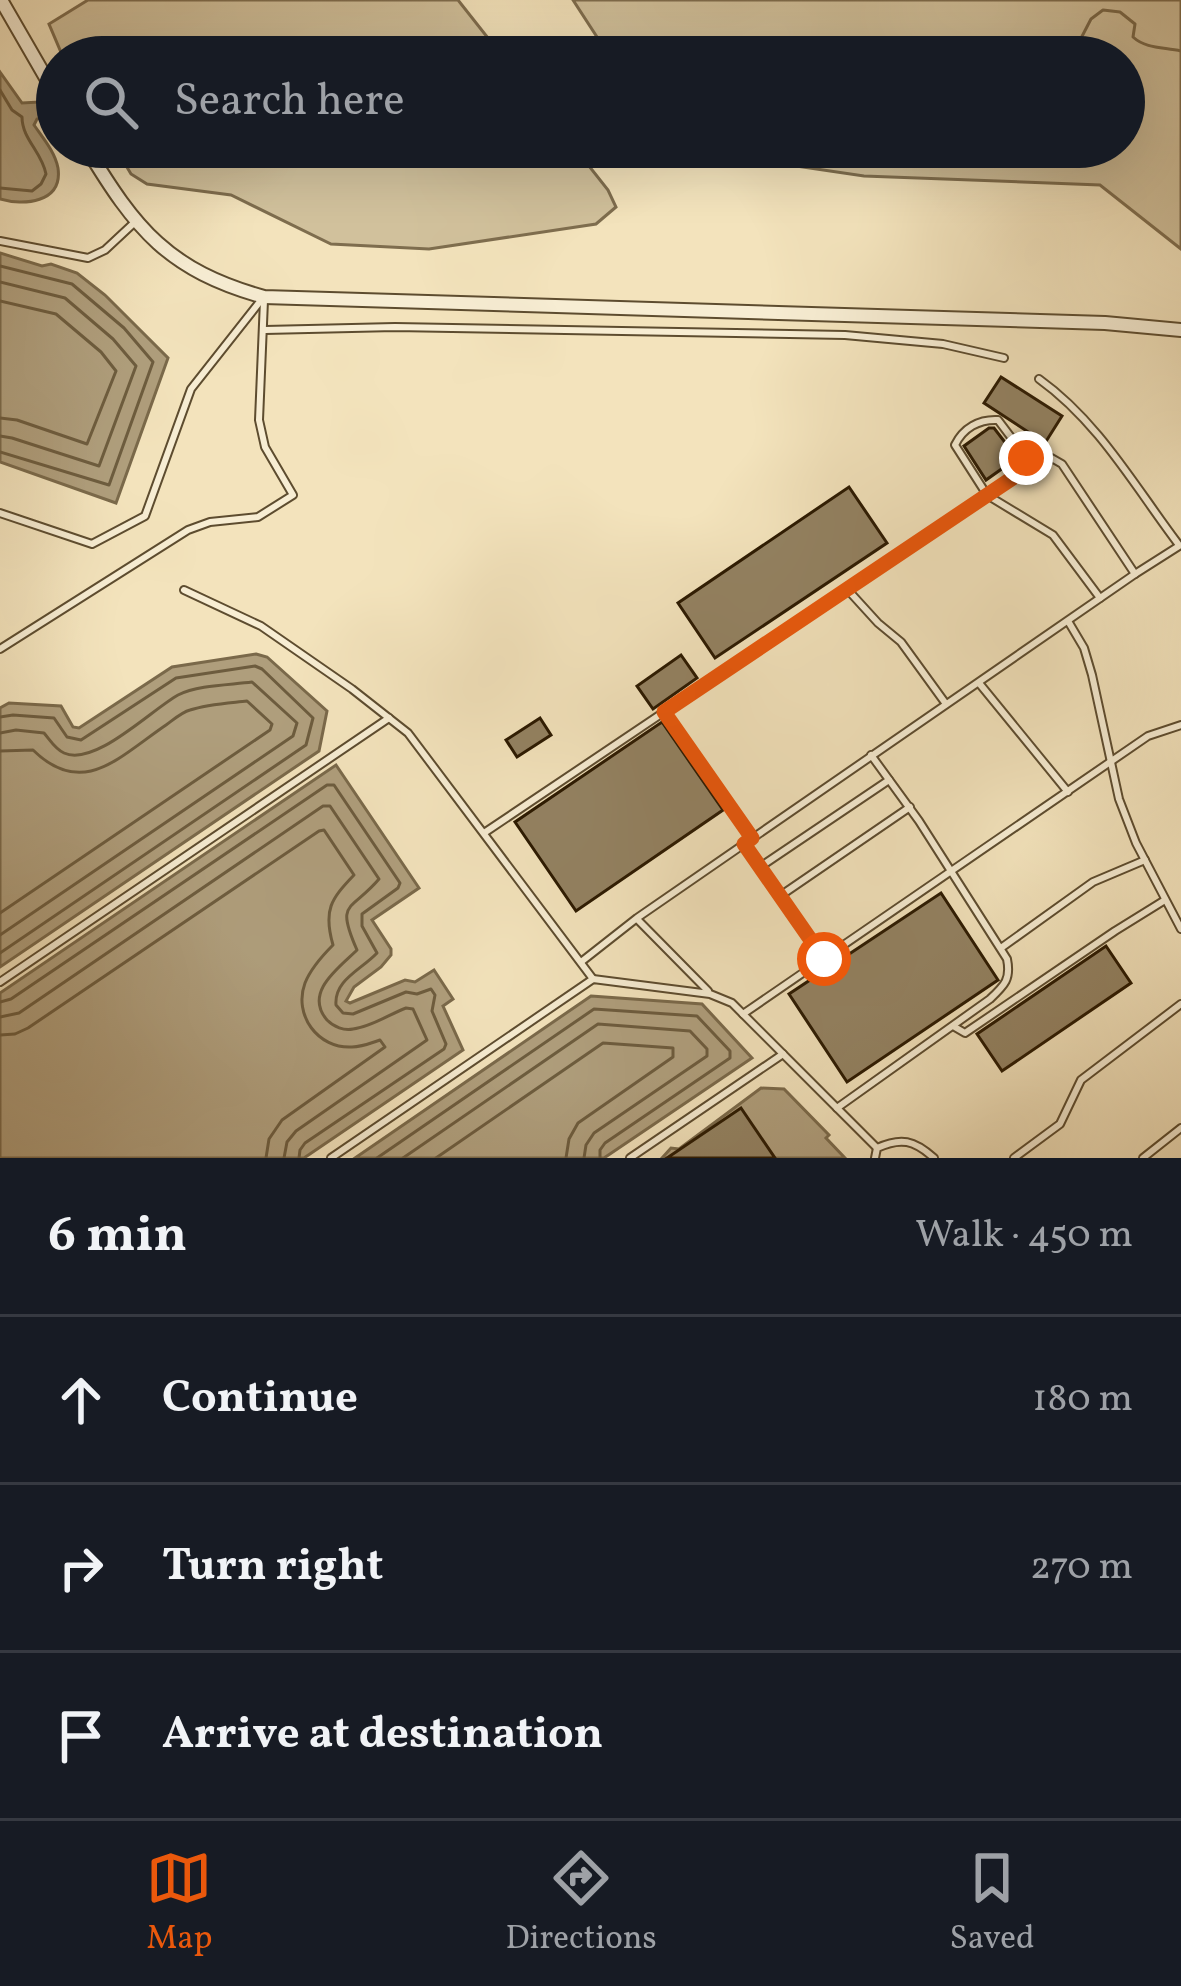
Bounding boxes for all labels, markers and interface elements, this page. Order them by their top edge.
search box [36,36,1145,168]
icon: search [78,69,144,135]
text: Search here [174,71,405,134]
route end [999,431,1053,485]
route start [797,932,851,986]
text: 6 min [48,1201,187,1272]
text: Walk · 450 m [915,1209,1133,1263]
icon: ahead [48,1367,114,1433]
text: Continue [162,1368,358,1431]
text: 180 m [1032,1373,1133,1427]
icon: right [48,1535,114,1601]
text: Turn right [162,1536,383,1599]
text: 270 m [1030,1541,1133,1595]
icon: arrive [48,1703,114,1769]
text: Arrive at destination [162,1704,603,1767]
tab: Map [146,1845,213,1963]
tab: Directions [505,1845,657,1963]
tab: Saved [950,1845,1035,1963]

